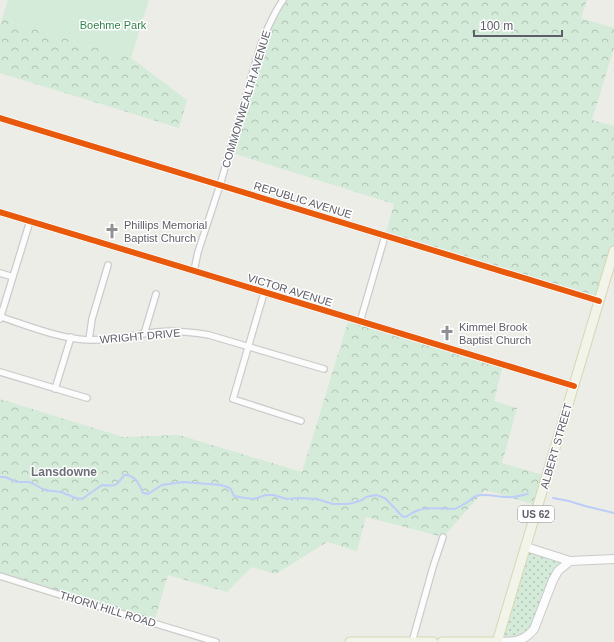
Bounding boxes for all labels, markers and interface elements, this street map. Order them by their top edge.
scale bar [474,12,562,38]
park label: Boehme Park [80,19,147,31]
text: 100 m [480,19,513,33]
street label: COMMONWEALTH AVENUE [219,29,273,169]
street label: REPUBLIC AVENUE [253,179,353,221]
place label: Phillips Memorial Baptist Church [124,219,207,244]
church icon: Phillips Memorial Baptist Church [103,222,121,240]
street label: VICTOR AVENUE [246,271,334,309]
place label: Kimmel Brook Baptist Church [459,321,531,346]
church icon: Kimmel Brook Baptist Church [438,324,456,342]
street label: WRIGHT DRIVE [99,326,181,346]
street label: ALBERT STREET [538,401,574,490]
district label: Lansdowne [31,465,97,479]
road number: US 62 [518,506,554,522]
street label: THORN HILL ROAD [59,589,158,629]

